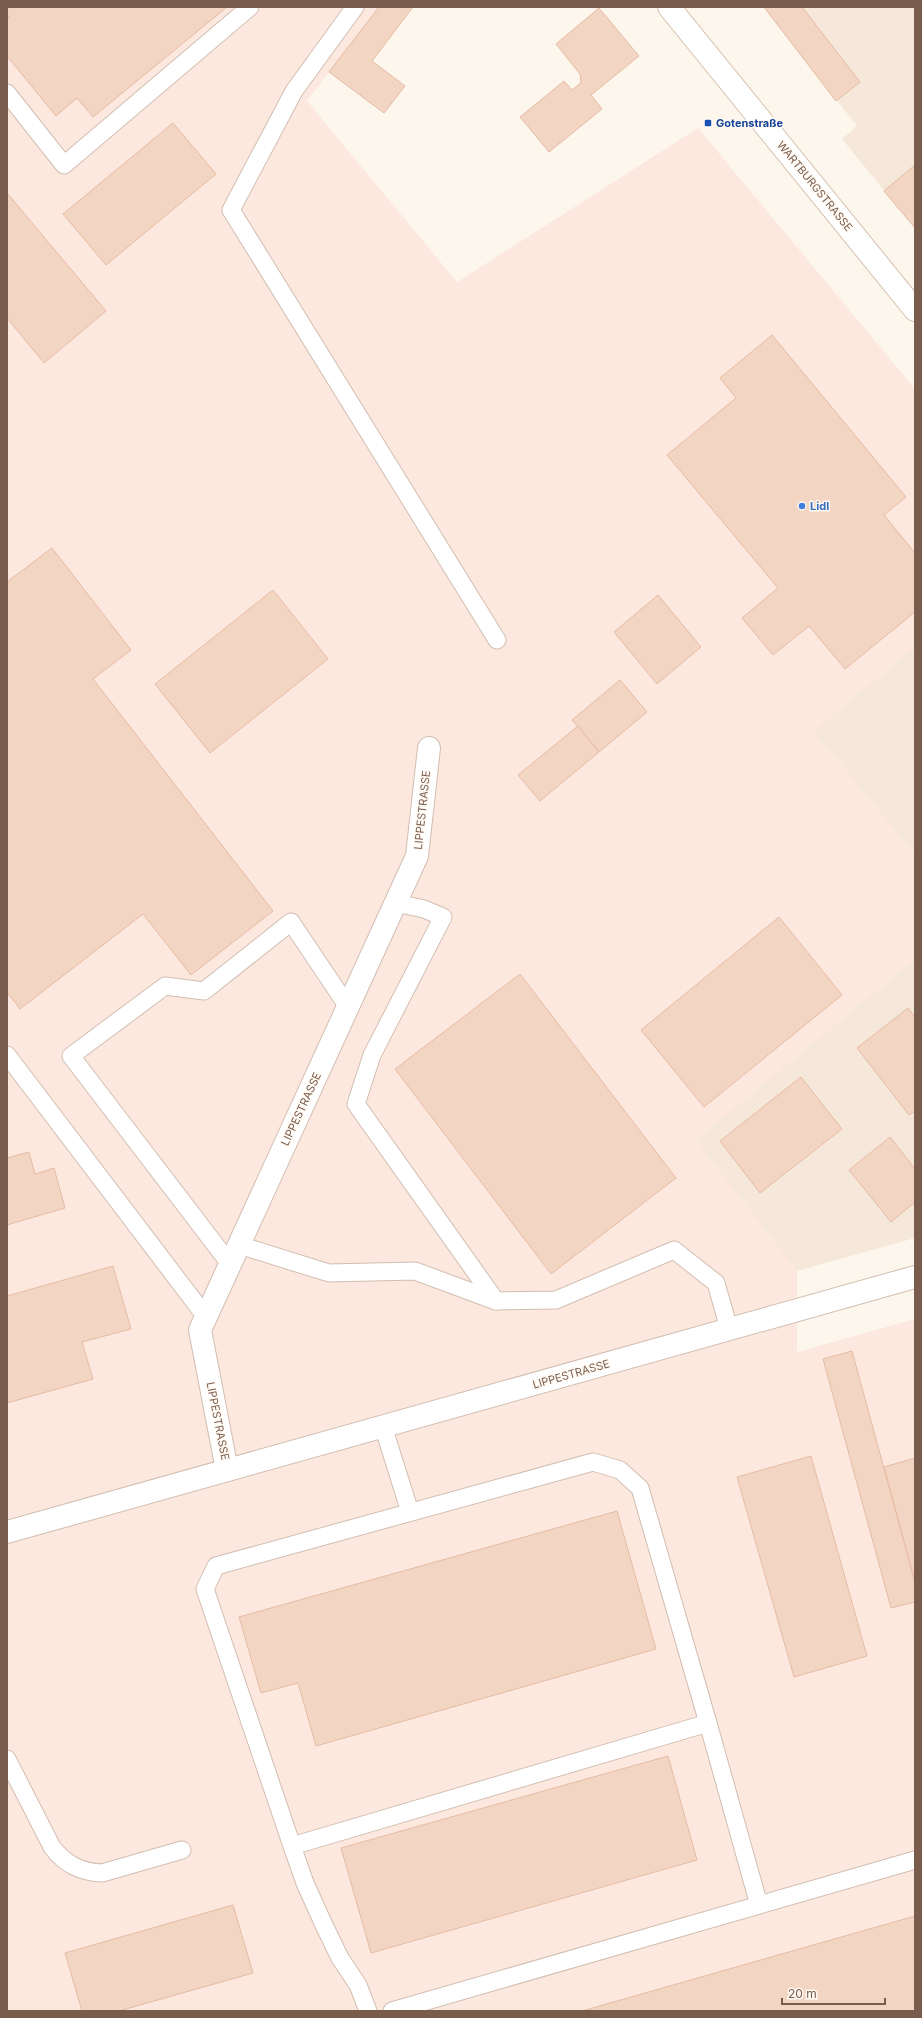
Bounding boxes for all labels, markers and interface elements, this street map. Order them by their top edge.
place label: Gotenstraße [716,116,783,130]
marker: Gotenstraße [703,118,713,128]
street label: WARTBURGSTRASSE [774,138,856,234]
place label: Lidl [810,499,829,513]
marker: Lidl [797,501,807,511]
street label: LIPPESTRASSE [411,770,433,850]
street label: LIPPESTRASSE [278,1070,324,1148]
street label: LIPPESTRASSE [531,1356,611,1392]
street label: LIPPESTRASSE [204,1381,232,1461]
scale bar [782,1980,885,2006]
text: 20 m [788,1986,817,2001]

